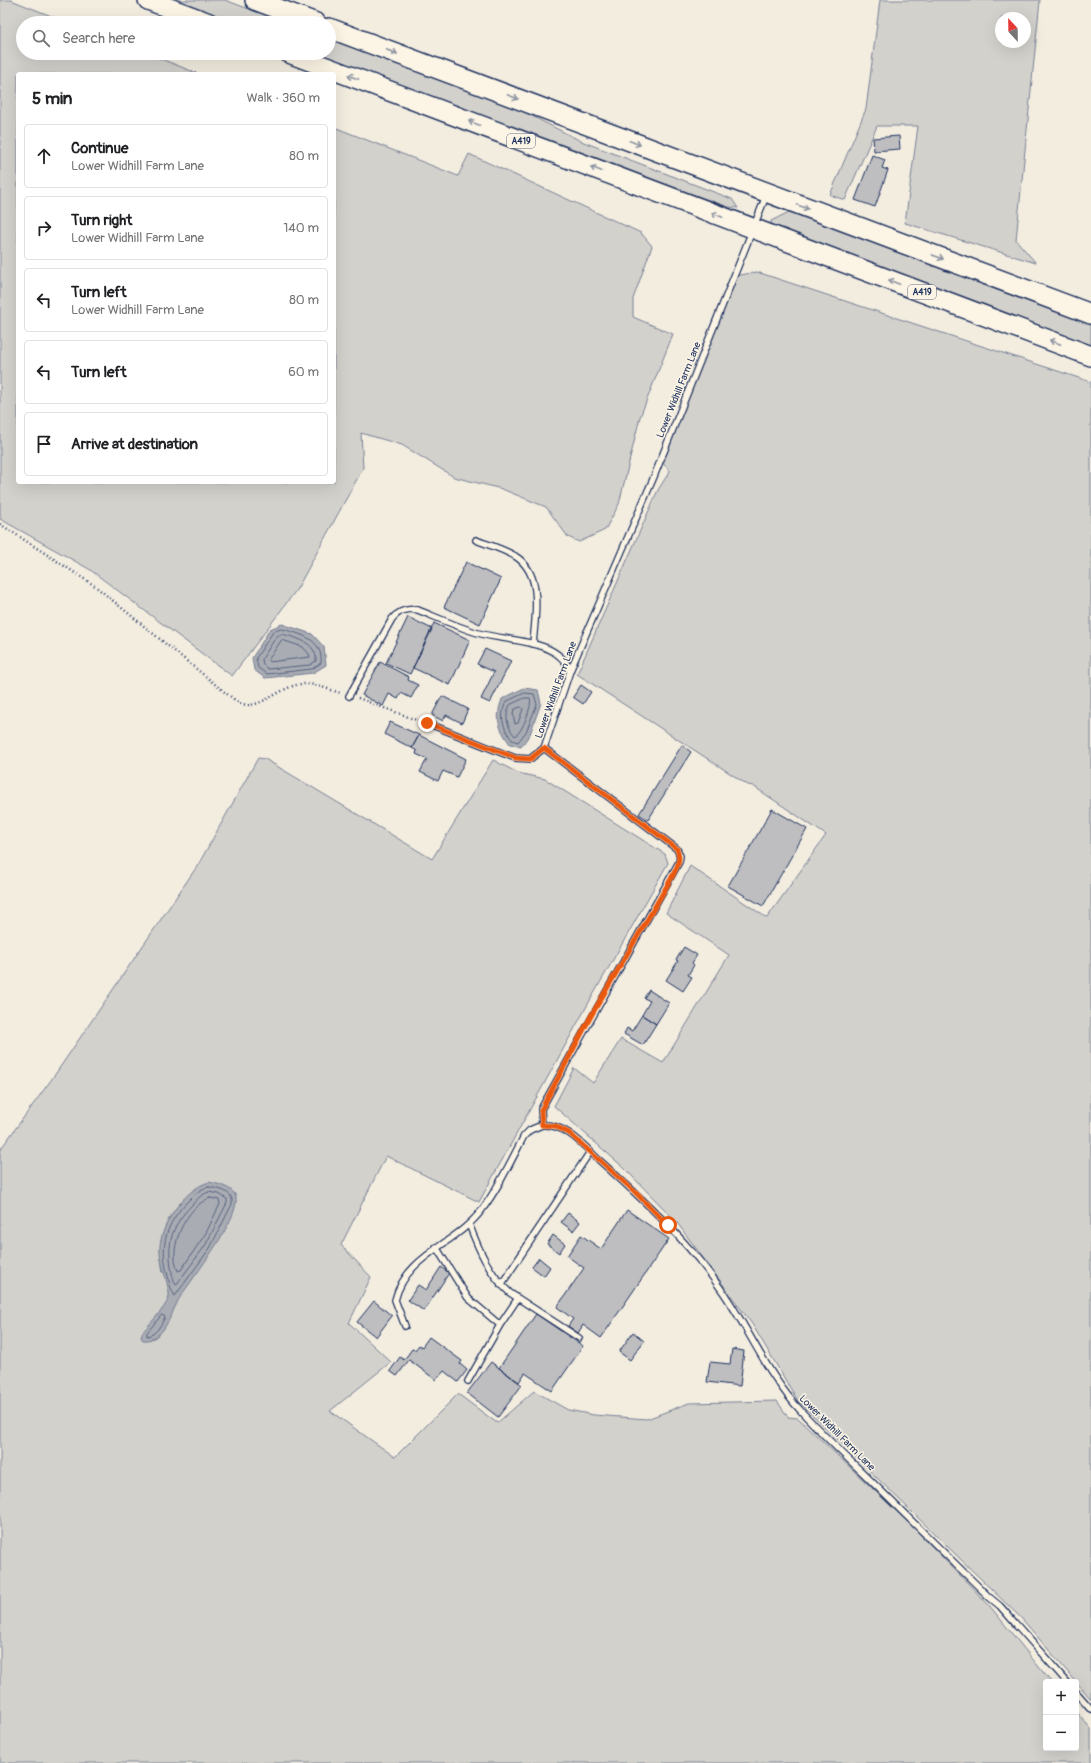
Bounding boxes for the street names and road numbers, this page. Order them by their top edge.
road number: A419 [507,134,535,148]
road number: A419 [908,285,936,299]
street label: Lower Widhill Farm Lane [654,340,704,440]
street label: Lower Widhill Farm Lane [533,640,579,740]
street label: Lower Widhill Farm Lane [797,1393,877,1473]

